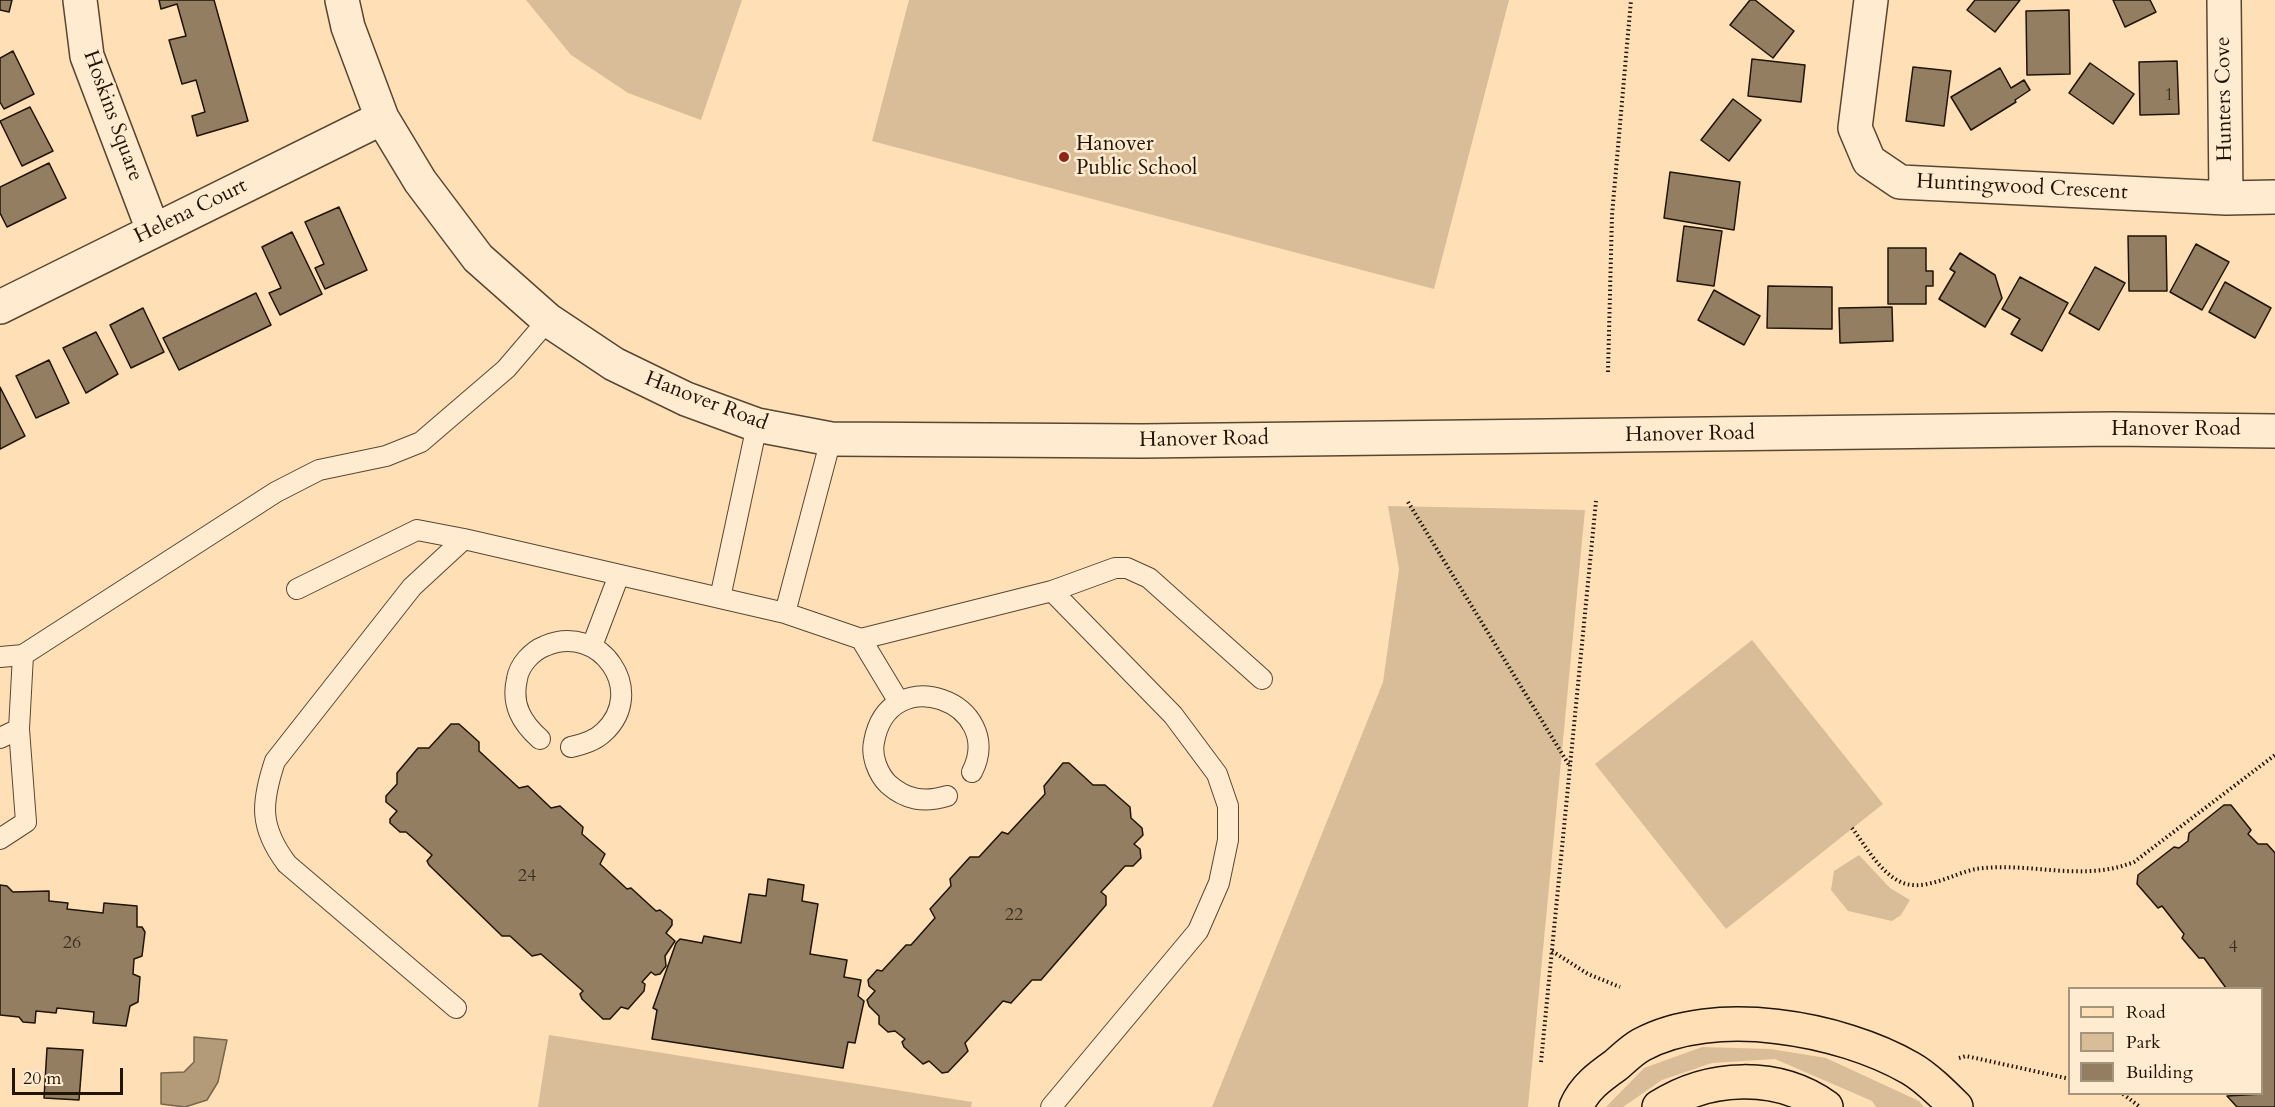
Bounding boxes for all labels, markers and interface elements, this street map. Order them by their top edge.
street label: Hunters Cove [2211,36,2239,162]
street label: Hoskins Square [77,47,147,185]
house number: 1 [2164,85,2174,107]
place label: Hanover Public School [1076,132,1197,182]
marker: Hanover Public School [1057,150,1071,164]
street label: Huntingwood Crescent [1916,170,2128,206]
street label: Helena Court [131,174,251,250]
street label: Hanover Road [641,367,771,437]
street label: Hanover Road [2111,417,2241,443]
street label: Hanover Road [1625,421,1755,449]
street label: Hanover Road [1139,426,1269,454]
house number: 24 [518,866,536,888]
house number: 22 [1005,905,1023,927]
house number: 26 [63,933,81,955]
house number: 4 [2228,937,2238,959]
legend [2068,987,2263,1095]
text: Road [2126,1000,2166,1025]
text: Park [2126,1030,2161,1055]
scale bar [15,1056,126,1094]
text: Building [2126,1060,2193,1085]
text: 20 m [23,1066,62,1091]

